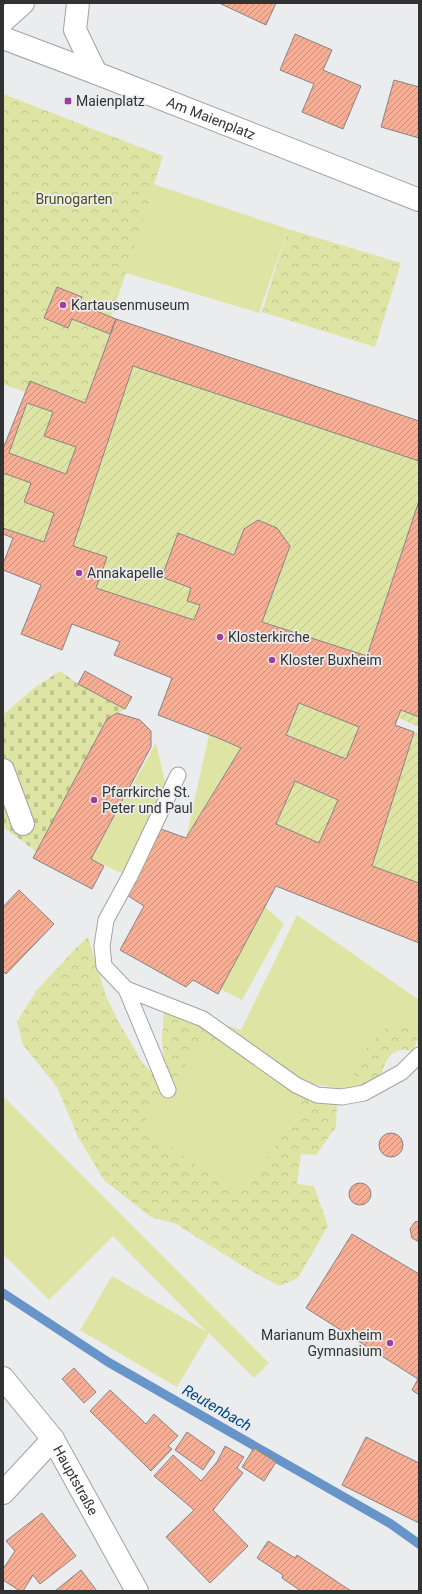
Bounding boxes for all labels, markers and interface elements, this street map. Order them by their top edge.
place label: Maienplatz [76,93,145,109]
street label: Am Maienplatz [164,94,258,143]
marker: Maienplatz [63,96,73,106]
park label: Brunogarten [35,191,113,207]
place label: Kartausenmuseum [71,297,189,313]
marker: Kartausenmuseum [58,300,68,310]
place label: Annakapelle [87,565,163,581]
marker: Annakapelle [74,568,84,578]
place label: Klosterkirche [228,629,310,645]
marker: Klosterkirche [215,632,225,642]
place label: Kloster Buxheim [280,652,382,668]
marker: Kloster Buxheim [267,655,277,665]
place label: Pfarrkirche St. Peter und Paul [102,784,193,816]
marker: Pfarrkirche St. Peter und Paul [89,795,99,805]
place label: Marianum Buxheim Gymnasium [261,1327,382,1359]
marker: Marianum Buxheim Gymnasium [385,1338,395,1348]
water label: Reutenbach [179,1381,255,1435]
street label: Hauptstraße [50,1442,102,1518]

